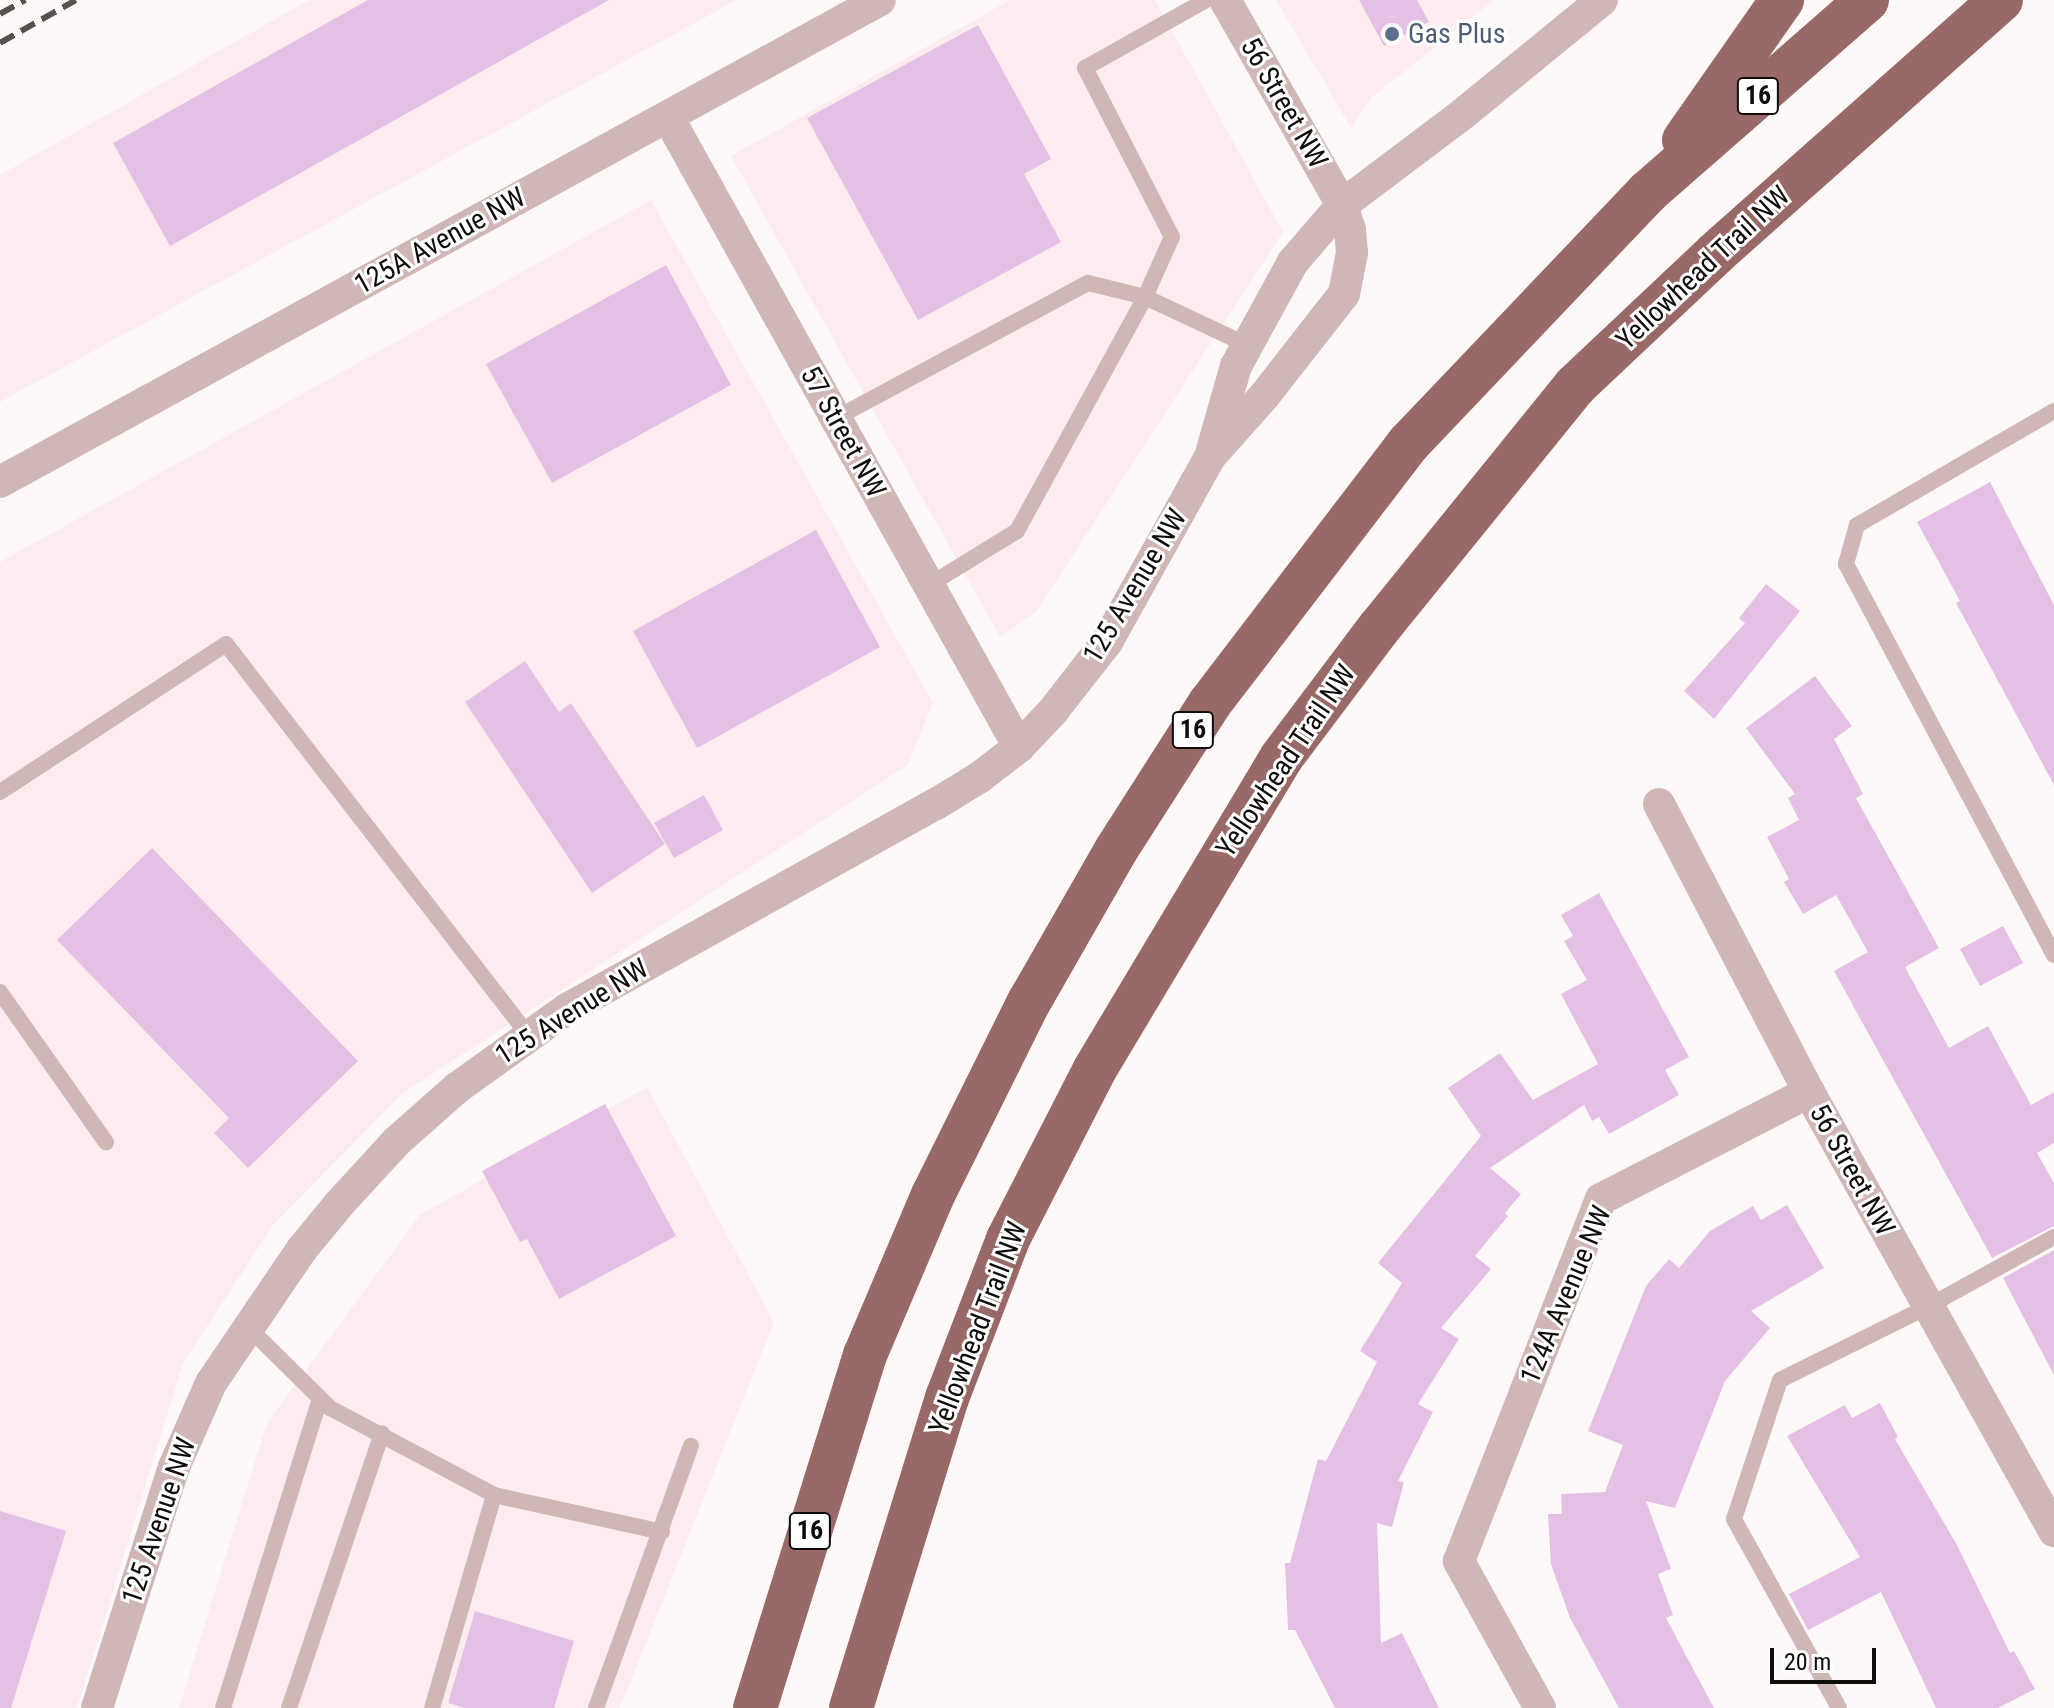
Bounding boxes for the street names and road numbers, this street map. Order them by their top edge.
street label: 56 Street NW [1233,32,1335,174]
road number: 16 [1736,74,1780,118]
street label: Yellowhead Trail NW [1609,179,1797,357]
street label: 125A Avenue NW [349,180,531,302]
street label: 57 Street NW [793,361,893,503]
street label: 125 Avenue NW [1076,503,1194,669]
street label: Yellowhead Trail NW [1209,658,1363,864]
road number: 16 [1171,708,1215,752]
street label: 125 Avenue NW [489,952,655,1072]
street label: 56 Street NW [1802,1099,1902,1241]
street label: 124A Avenue NW [1513,1201,1619,1389]
street label: Yellowhead Trail NW [922,1217,1034,1439]
street label: 125 Avenue NW [115,1433,203,1609]
road number: 16 [788,1509,832,1553]

